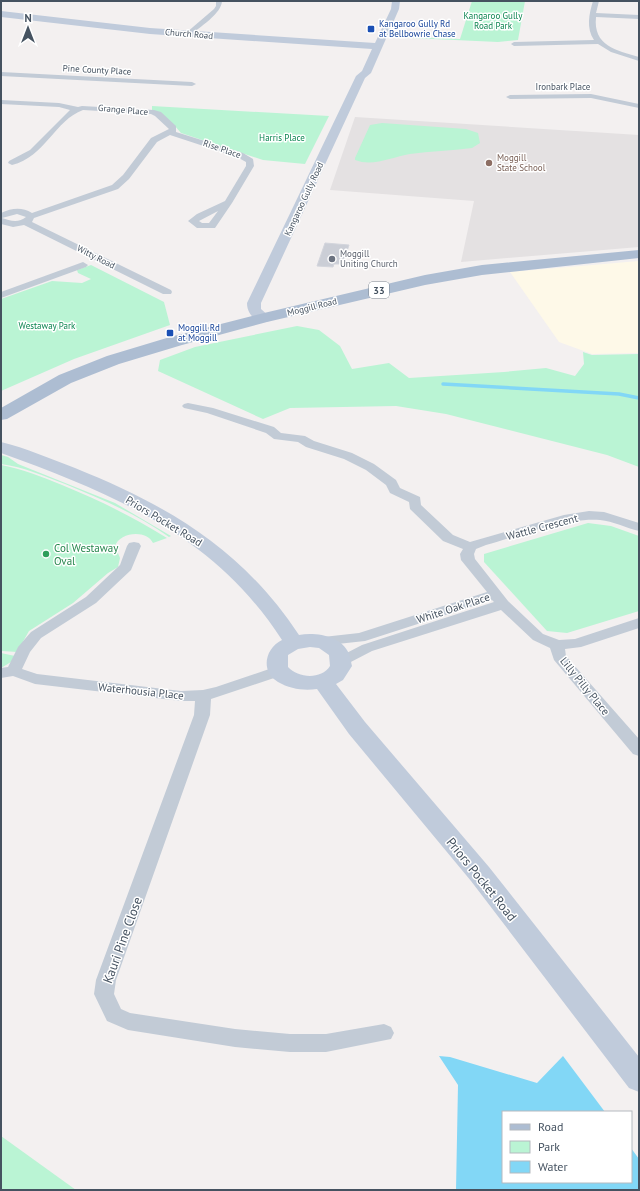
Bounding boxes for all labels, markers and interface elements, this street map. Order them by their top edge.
north arrow [8,8,48,48]
park label: Kangaroo Gully Road Park [464,10,523,31]
text: N [24,11,32,25]
place label: Kangaroo Gully Rd at Bellbowrie Chase [379,18,456,39]
marker: Kangaroo Gully Rd at Bellbowrie Chase [366,24,376,34]
street label: Church Road [164,26,214,41]
street label: Pine County Place [62,62,132,77]
street label: Ironbark Place [536,81,591,92]
street label: Grange Place [98,102,149,117]
park label: Harris Place [259,132,305,143]
street label: Rise Place [202,137,243,160]
place label: Moggill State School [497,152,546,173]
marker: Moggill State School [484,158,494,168]
street label: Kangaroo Gully Road [282,160,325,237]
street label: Witty Road [75,242,117,271]
place label: Moggill Uniting Church [340,248,398,269]
marker: Moggill Uniting Church [327,254,337,264]
road number: 33 [369,282,389,298]
street label: Moggill Road [286,295,338,318]
park label: Westaway Park [19,320,76,331]
place label: Moggill Rd at Moggill [178,322,220,343]
marker: Moggill Rd at Moggill [165,328,175,338]
street label: Priors Pocket Road [123,493,205,549]
street label: Wattle Crescent [505,511,580,543]
place label: Col Westaway Oval [54,541,119,568]
marker: Col Westaway Oval [41,549,51,559]
street label: White Oak Place [415,589,492,626]
street label: Lilly Pilly Place [557,654,613,718]
street label: Waterhousia Place [98,680,185,702]
street label: Priors Pocket Road [443,834,521,925]
street label: Kauri Pine Close [99,895,146,986]
legend [502,1111,632,1183]
text: Road [538,1119,563,1134]
text: Park [538,1139,560,1154]
text: Water [538,1159,568,1174]

